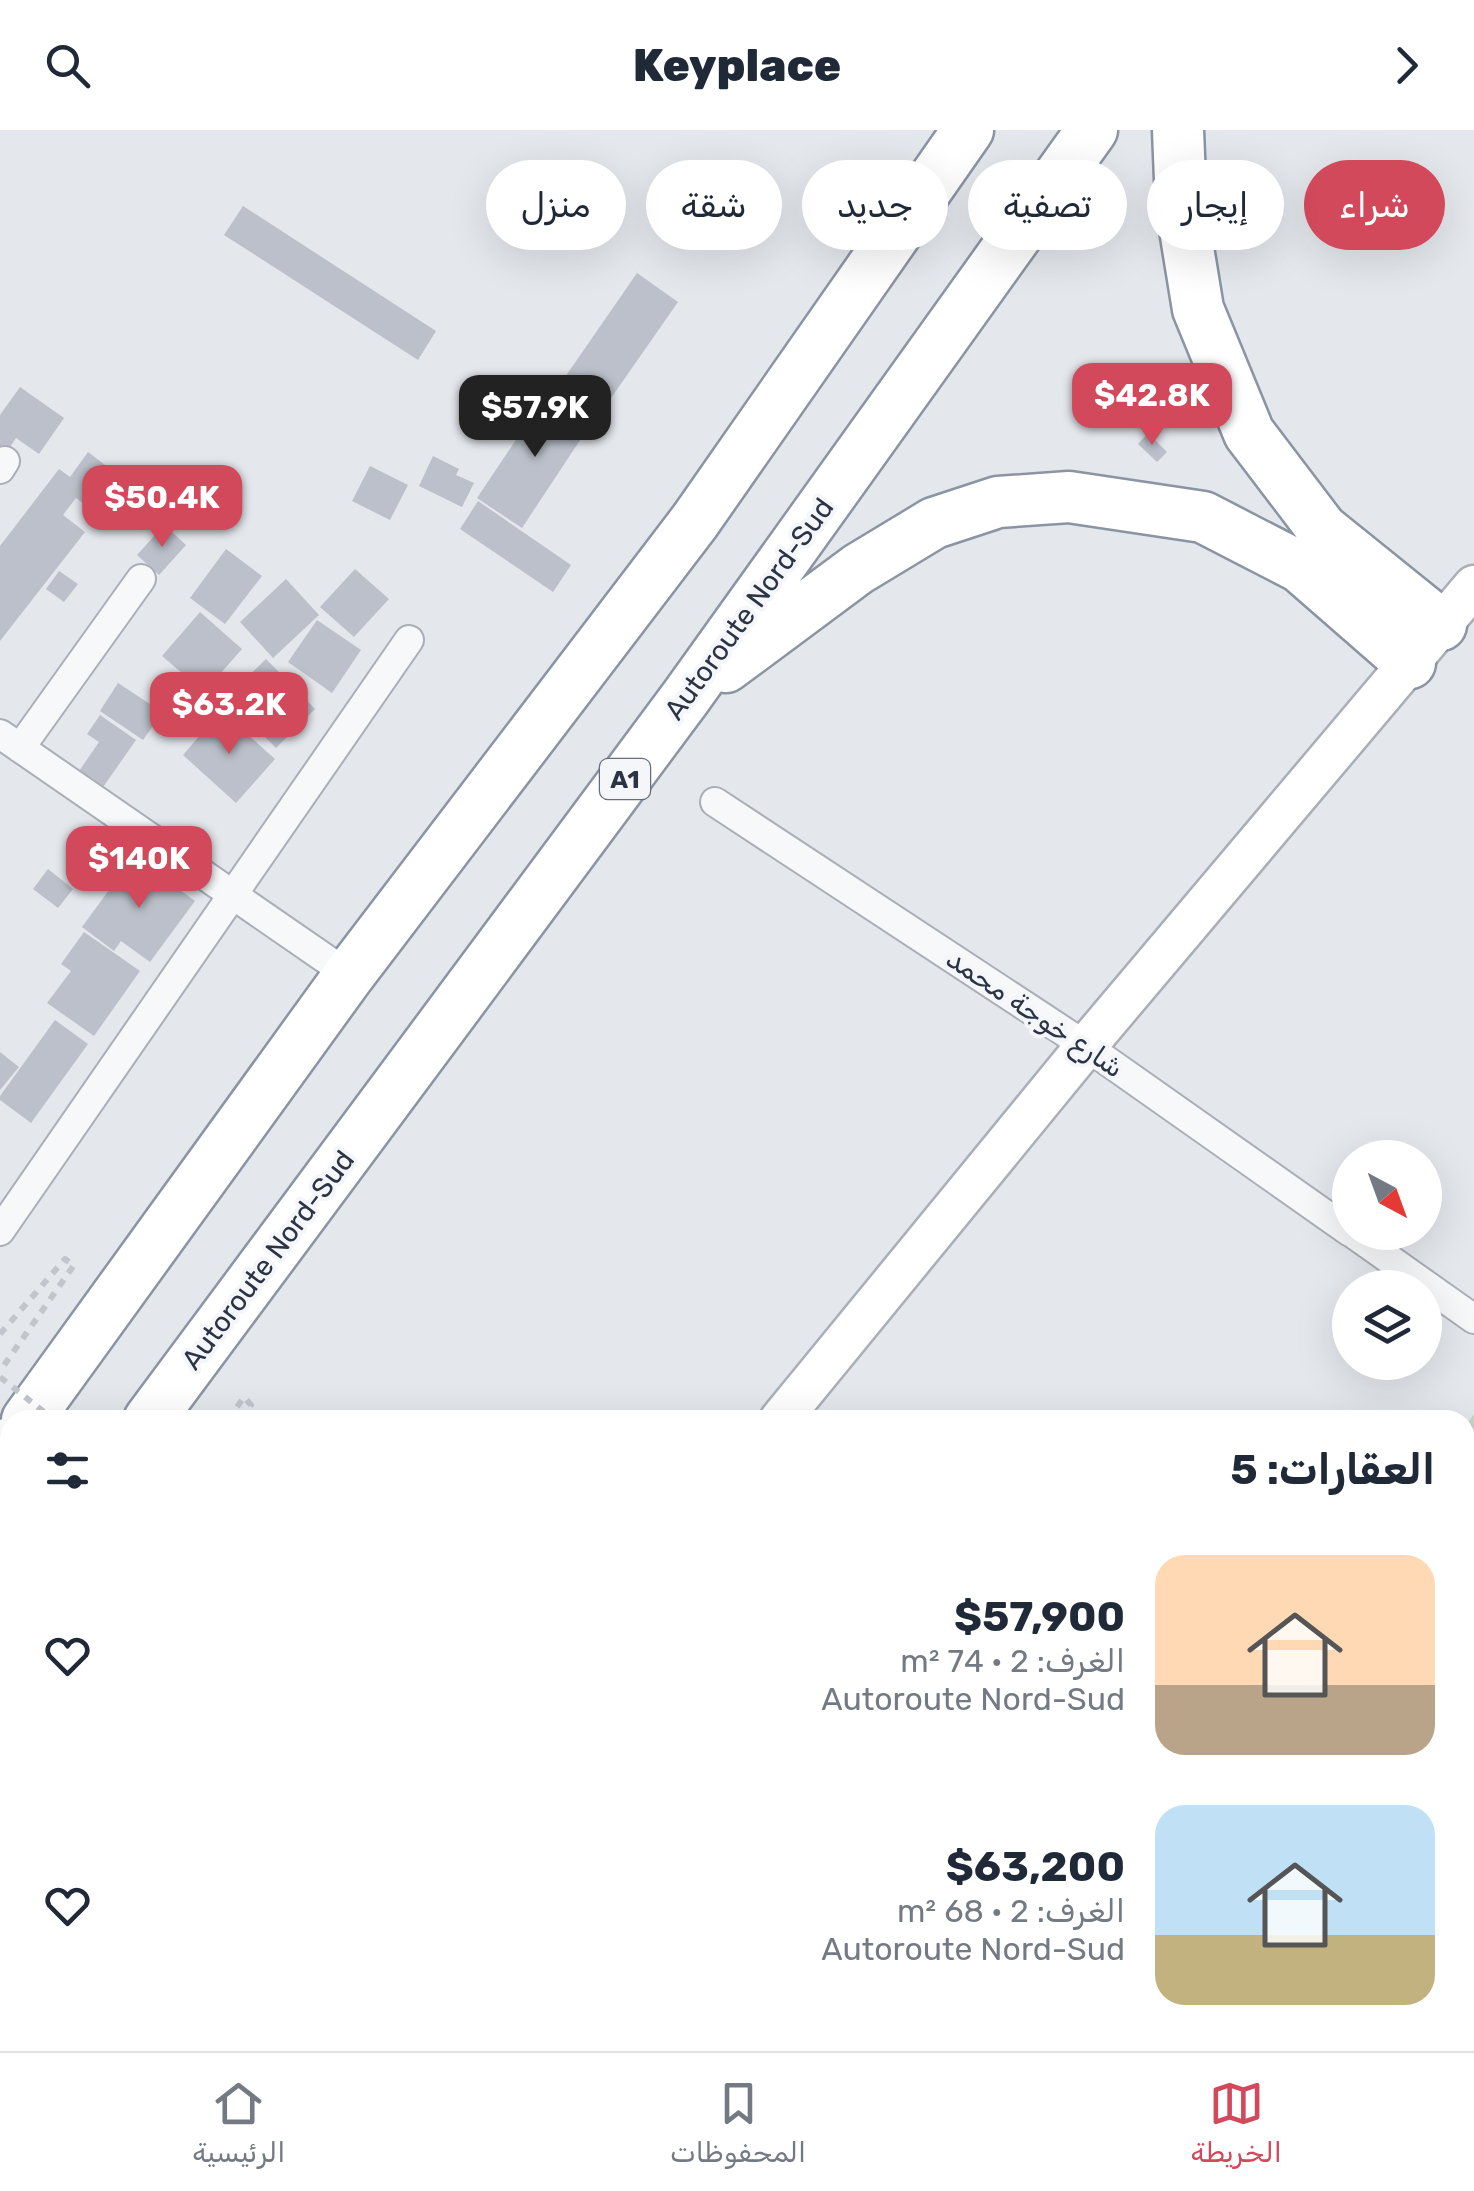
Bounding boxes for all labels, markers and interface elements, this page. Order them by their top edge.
icon: search [40,38,95,93]
icon: forward [1379,38,1434,93]
text: Keyplace [633,39,841,92]
chip: منزل [486,160,626,250]
chip: شقة [646,160,782,250]
chip: جديد [802,160,948,250]
chip: تصفية [968,160,1127,250]
chip: إيجار [1147,160,1284,250]
chip: شراء [1304,160,1445,250]
pin: $42.8K [1071,363,1233,448]
pin: $57.9K [454,375,616,460]
text: $42.8K [1094,376,1210,414]
text: $57.9K [481,388,589,426]
pin: $50.4K [81,465,243,550]
text: $50.4K [104,478,220,516]
street label: Autoroute Nord-Sud [658,492,840,726]
pin: $63.2K [148,672,310,757]
text: $63.2K [172,685,286,723]
road number: A1 [600,759,650,799]
pin: $140K [69,826,209,911]
text: $140K [88,839,190,877]
street label: شارع خوجة محمد [938,941,1130,1087]
north arrow [1332,1140,1442,1250]
map controls [1332,1140,1442,1380]
street label: Autoroute Nord-Sud [175,1144,361,1376]
button: layers [1332,1270,1442,1380]
icon: filters [40,1443,95,1498]
text: العقارات: 5 [1231,1445,1435,1495]
text: $57,900 [954,1592,1125,1642]
icon: home [1235,1595,1355,1715]
icon: heart [40,1628,95,1683]
text: الغرف: 2 · 74 m² [900,1642,1125,1680]
text: Autoroute Nord-Sud [821,1680,1125,1718]
text: $63,200 [946,1842,1125,1892]
icon: home [1235,1845,1355,1965]
icon: heart [40,1878,95,1933]
text: الغرف: 2 · 68 m² [897,1892,1125,1930]
text: Autoroute Nord-Sud [821,1930,1125,1968]
tab: الرئيسية [192,2076,285,2169]
tab: المحفوظات [670,2076,806,2169]
tab: الخريطة [1191,2076,1282,2169]

